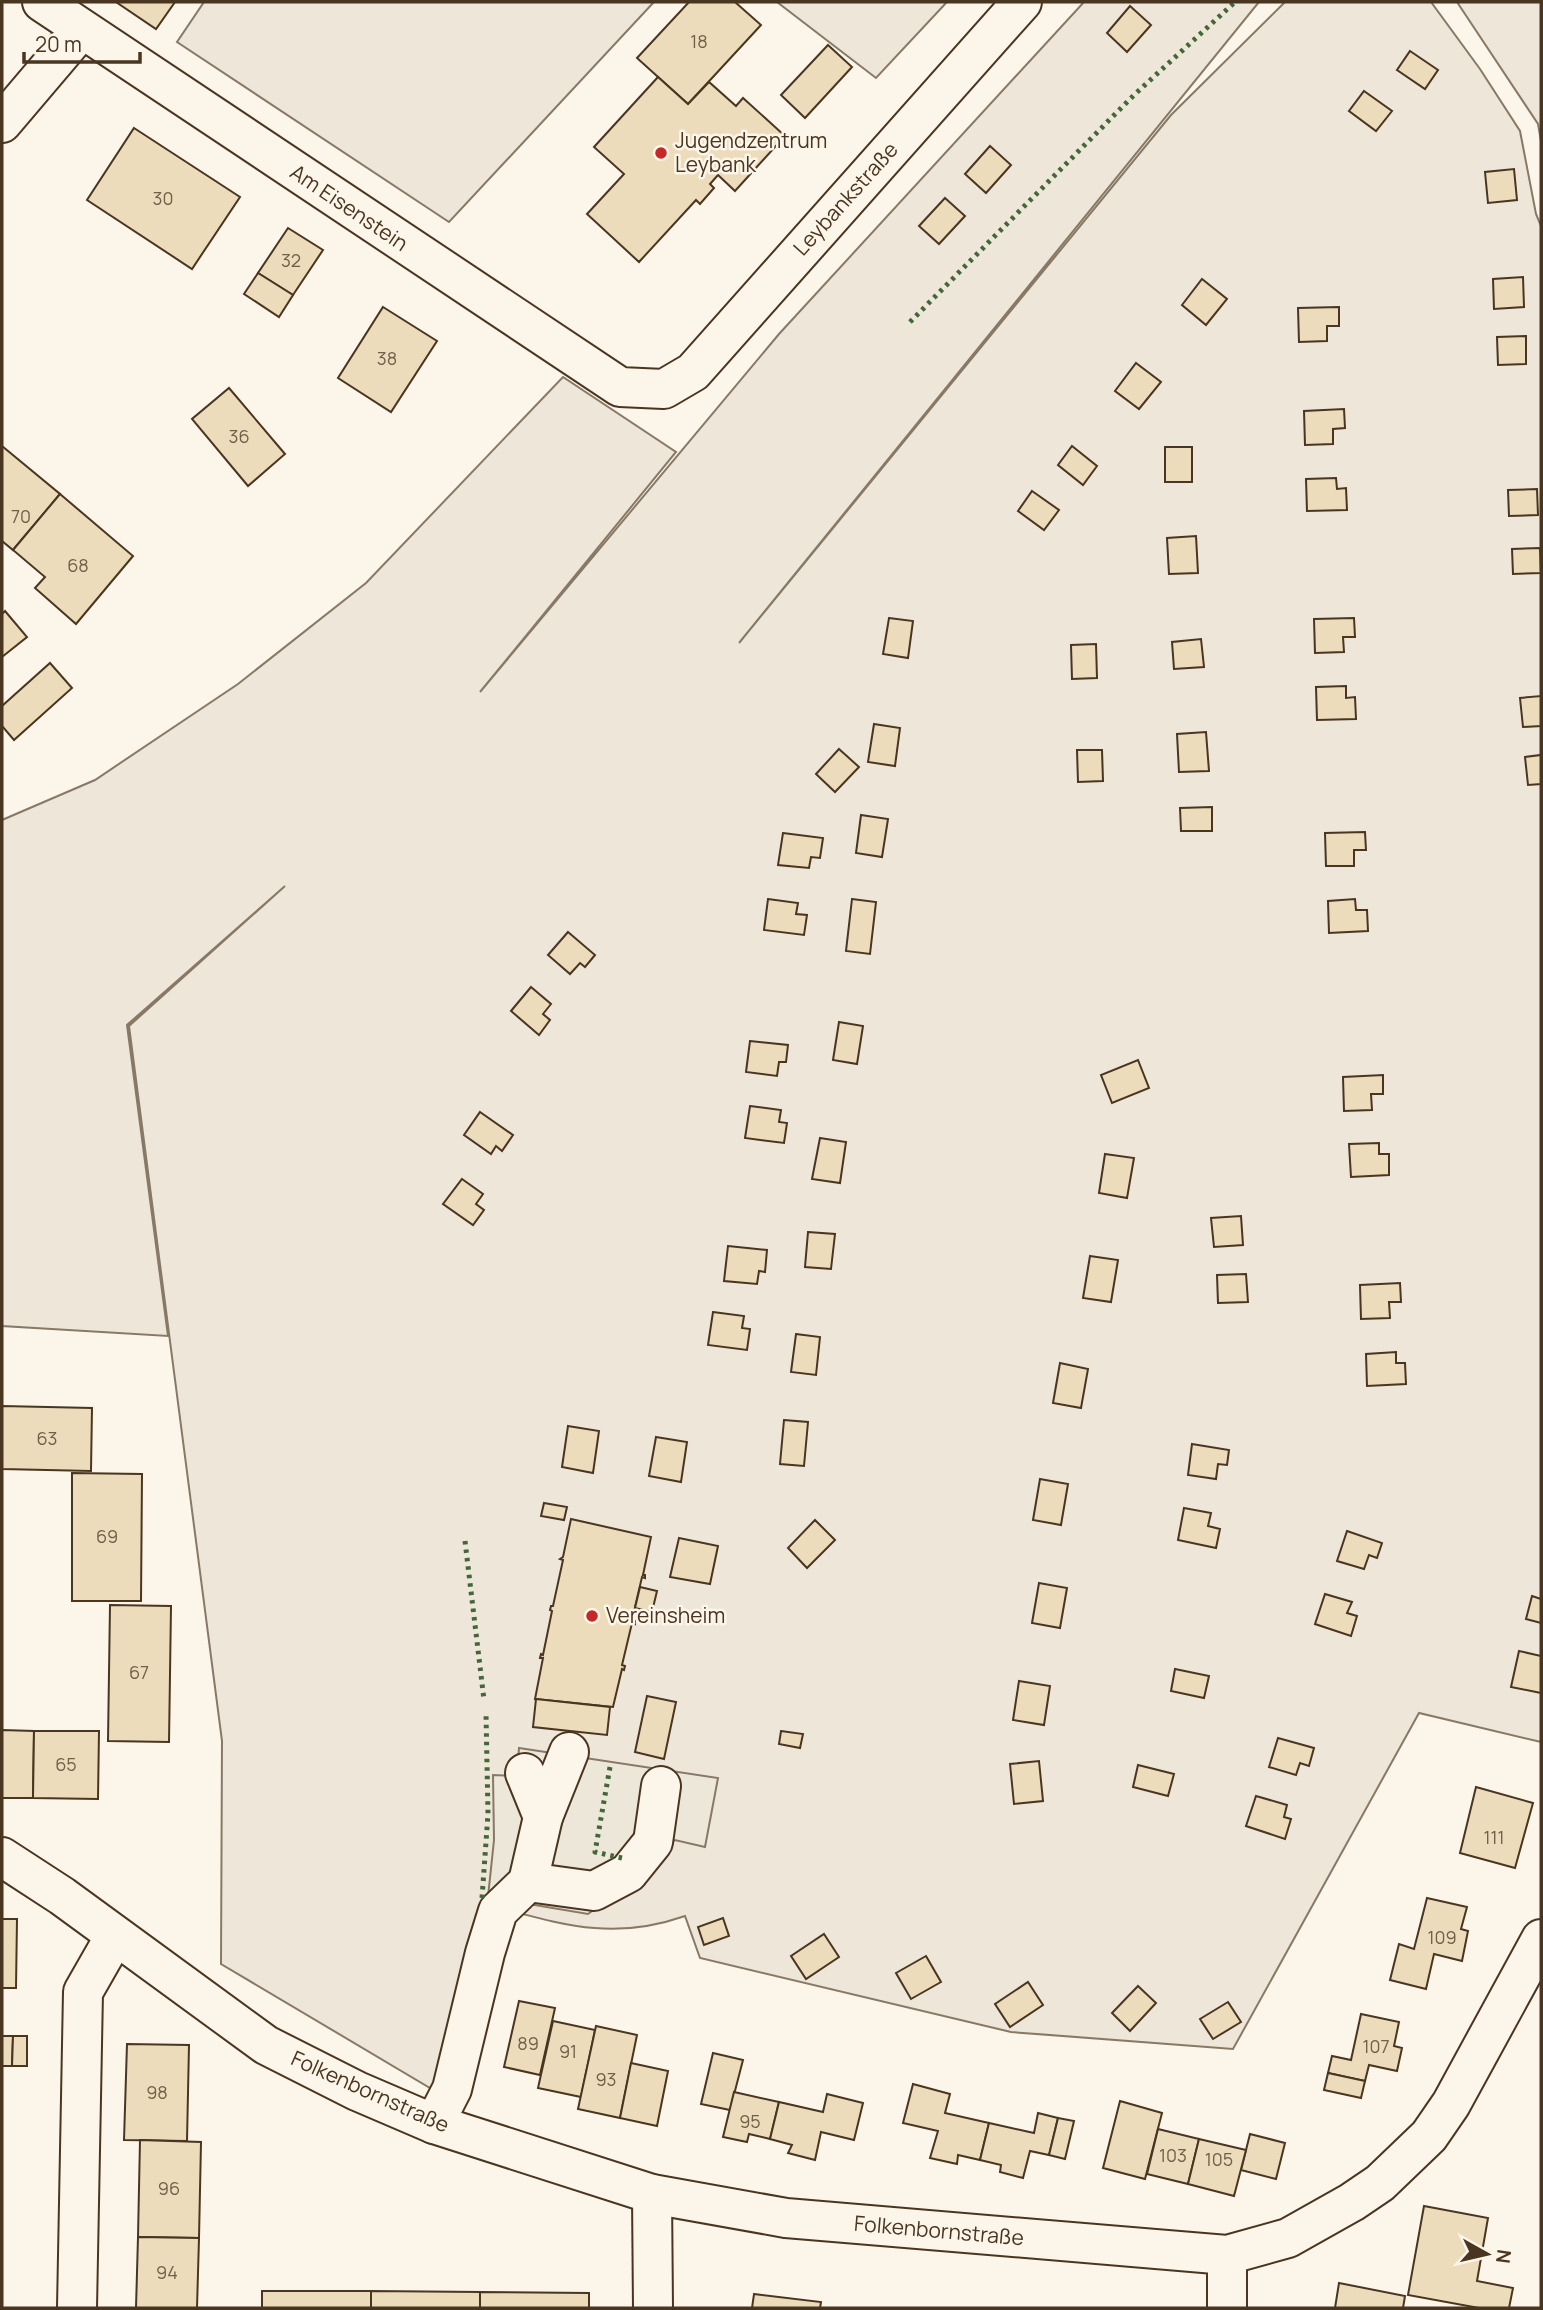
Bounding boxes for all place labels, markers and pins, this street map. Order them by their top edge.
place label: Jugendzentrum Leybank [675,126,827,178]
marker: Jugendzentrum Leybank [653,145,669,161]
place label: Vereinsheim [606,1601,725,1629]
marker: Vereinsheim [584,1608,600,1624]

